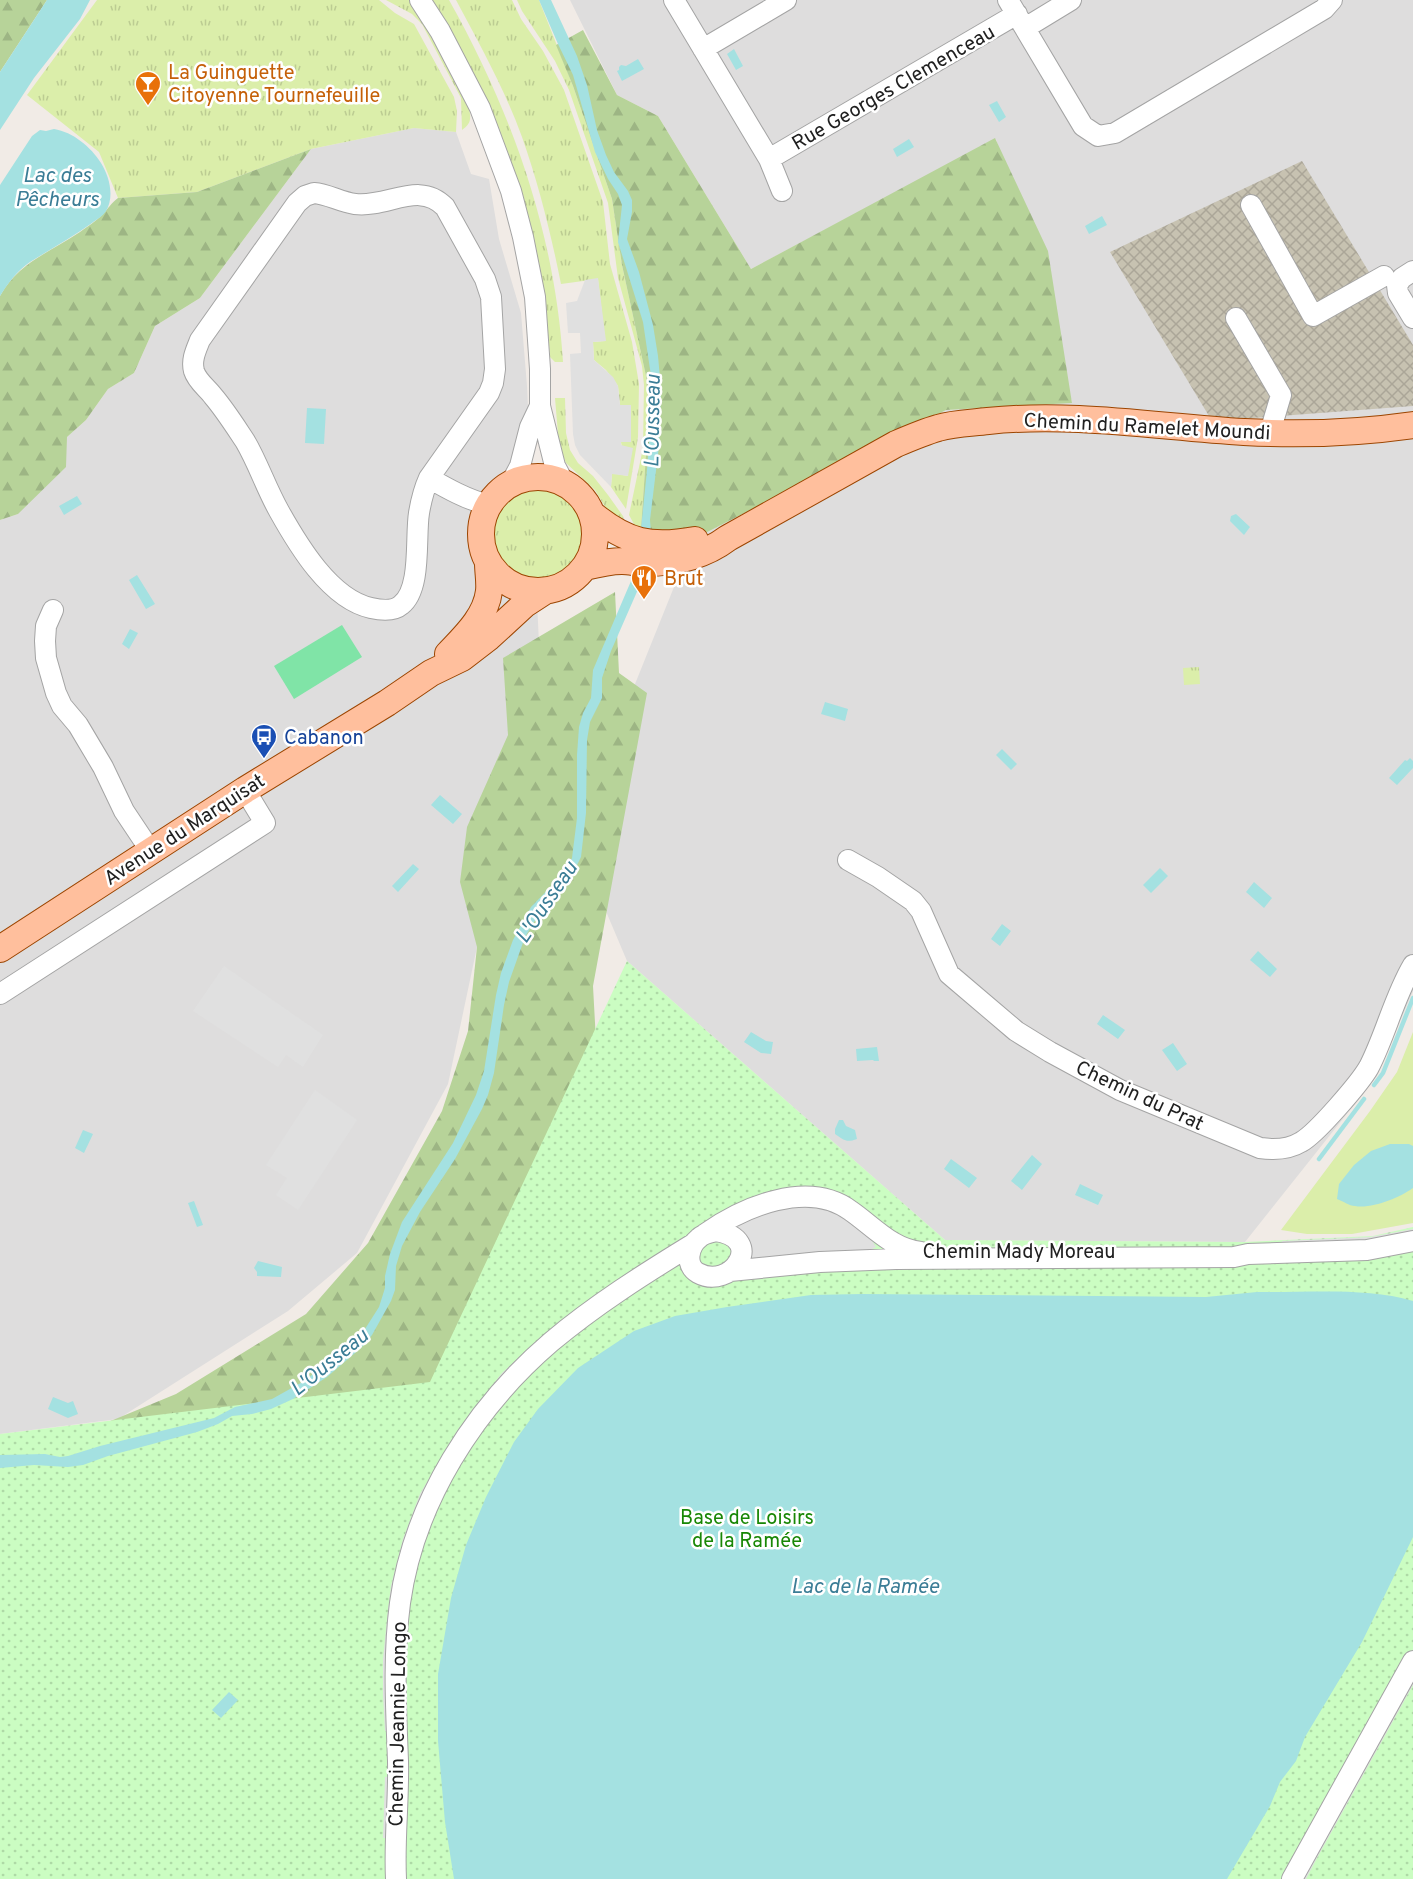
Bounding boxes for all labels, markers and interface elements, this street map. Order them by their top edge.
street label: Rue Georges Clemenceau [788,20,1000,158]
place label: La Guinguette Citoyenne Tournefeuille [168,61,380,110]
bar icon: La Guinguette Citoyenne Tournefeuille [133,69,163,107]
water label: Lac des Pêcheurs [15,163,100,214]
water label: L'Ousseau [639,374,668,468]
street label: Chemin du Ramelet Moundi [1023,409,1271,447]
restaurant icon: Brut [629,563,659,601]
place label: Brut [664,567,704,593]
bus stop icon: Cabanon [249,722,279,760]
place label: Cabanon [284,726,364,752]
street label: Avenue du Marquisat [100,769,271,892]
water label: L'Ousseau [510,856,585,949]
street label: Chemin du Prat [1071,1056,1207,1138]
street label: Chemin Mady Moreau [922,1240,1116,1266]
water label: L'Ousseau [285,1323,375,1403]
park label: Base de Loisirs de la Ramée [680,1506,814,1555]
water label: Lac de la Ramée [791,1574,940,1601]
street label: Chemin Jeannie Longo [384,1621,414,1827]

